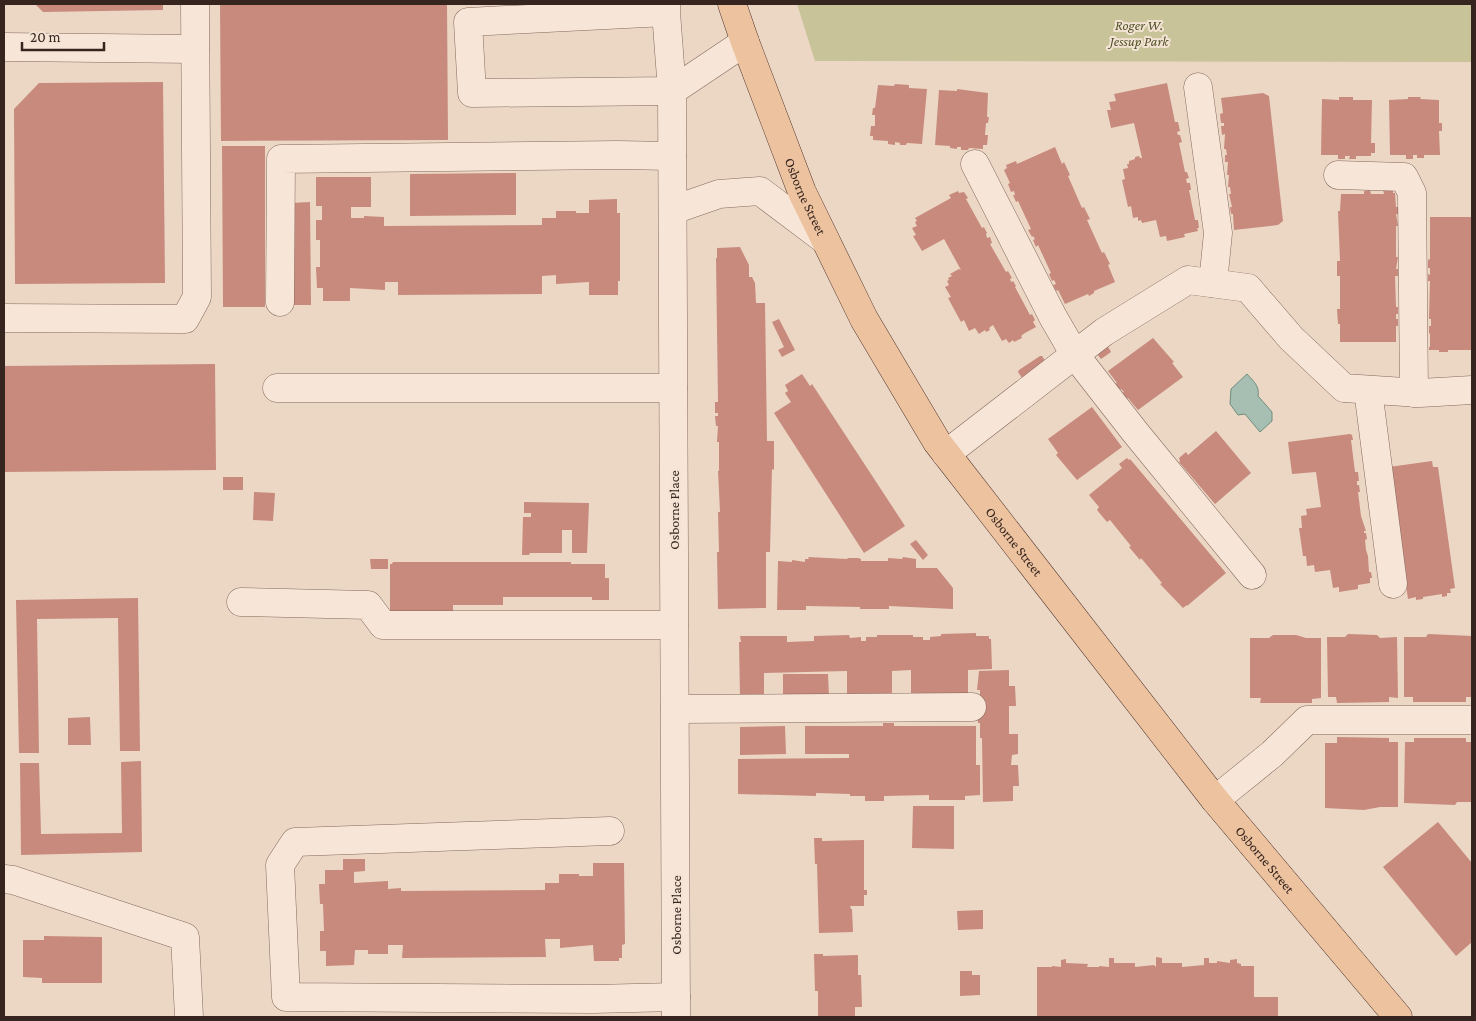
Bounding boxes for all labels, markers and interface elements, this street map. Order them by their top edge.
park label: Roger W. Jessup Park [1107,17,1169,49]
scale bar [22,20,105,52]
text: 20 m [30,29,61,45]
street label: Osborne Street [782,155,830,238]
street label: Osborne Place [666,470,682,550]
street label: Osborne Street [982,504,1046,580]
street label: Osborne Street [1232,823,1298,897]
street label: Osborne Place [668,875,684,955]

